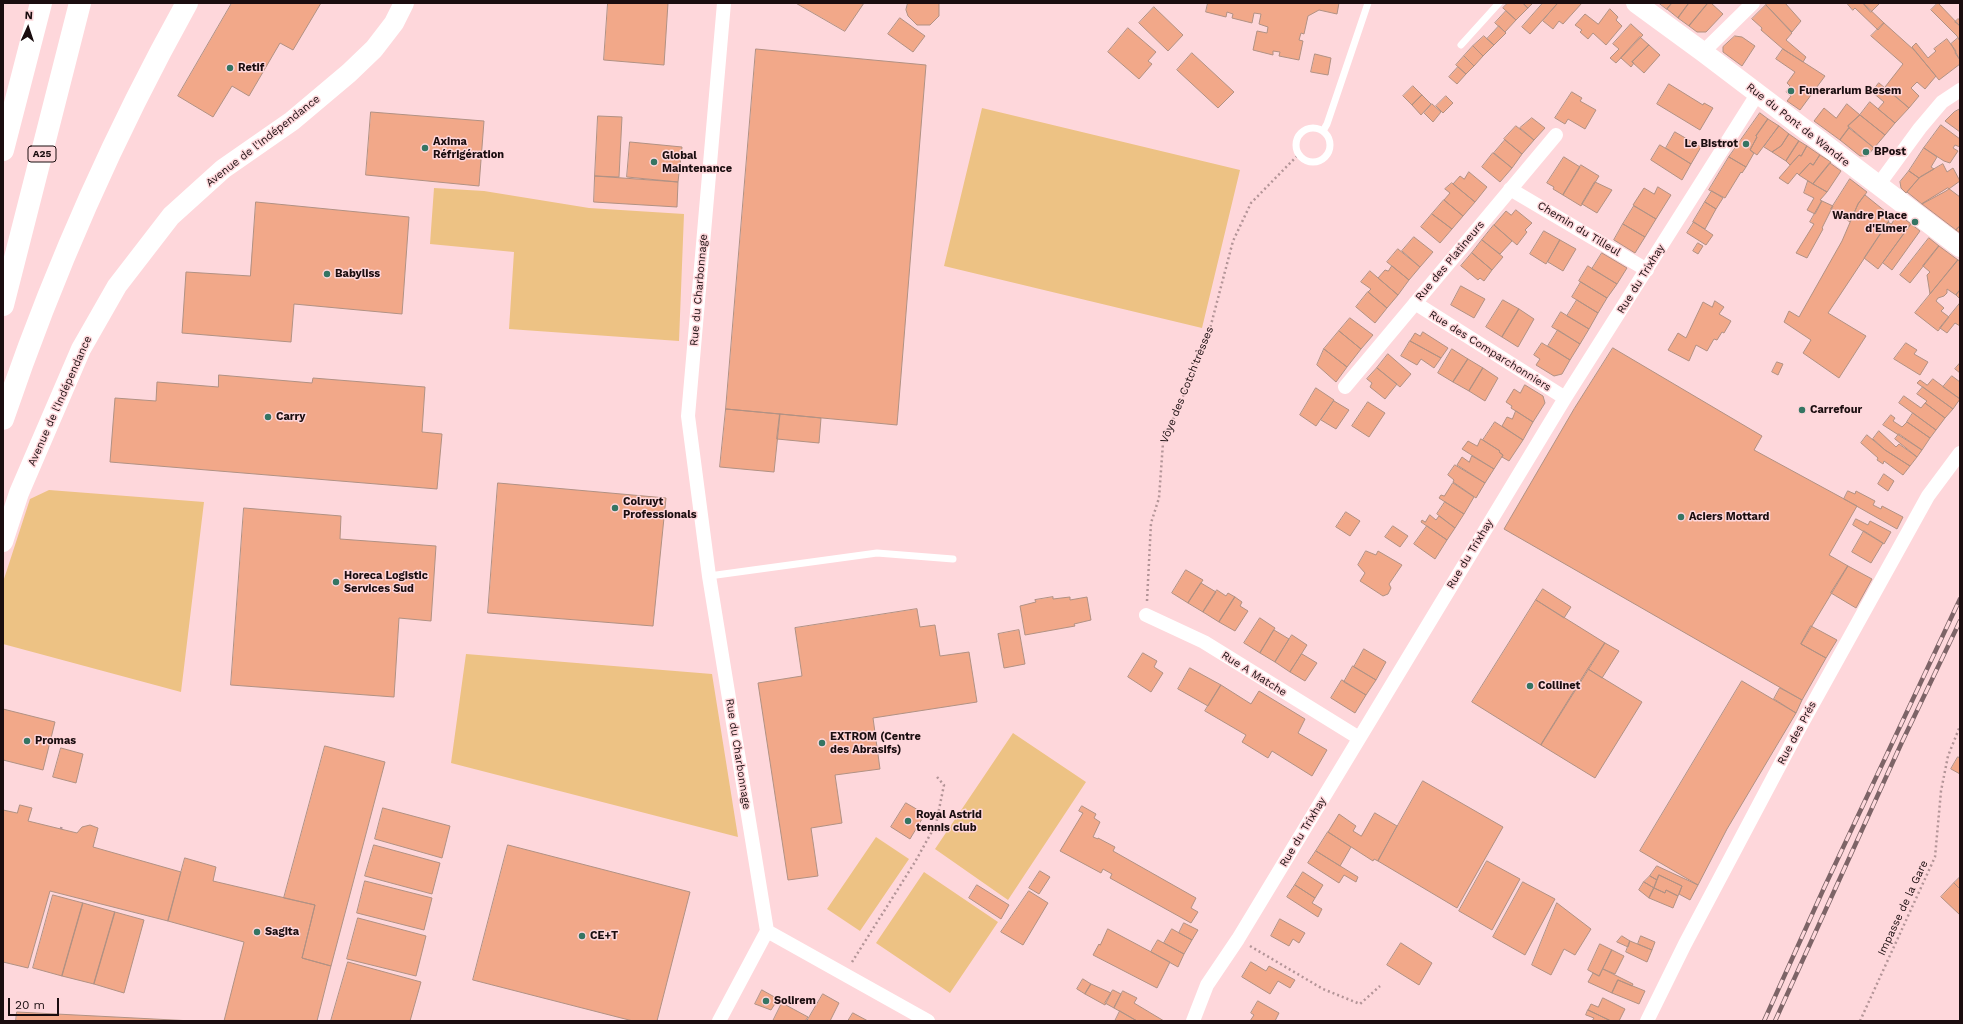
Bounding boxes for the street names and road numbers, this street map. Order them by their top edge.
street label: Rue du Pont de Wandre [1744,81,1852,169]
street label: Avenue de l'Indépendance [203,92,323,190]
road number: A25 [28,146,56,162]
street label: Chemin du Tilleul [1535,199,1623,259]
street label: Rue des Platineurs [1413,218,1487,304]
street label: Rue du Charbonnage [688,234,710,346]
street label: Rue du Trixhay [1614,242,1668,316]
street label: Rue des Comparchonniers [1427,308,1553,394]
street label: Vôye des Cotch'trèsses [1158,325,1216,445]
street label: Avenue de l'Indépendance [25,334,95,468]
street label: Rue du Trixhay [1444,517,1496,591]
street label: Rue A Matche [1219,649,1289,699]
street label: Rue du Charbonnage [723,698,753,810]
street label: Rue des Prés [1775,699,1819,767]
street label: Rue du Trixhay [1277,795,1329,869]
street label: Impasse de la Gare [1875,858,1931,958]

